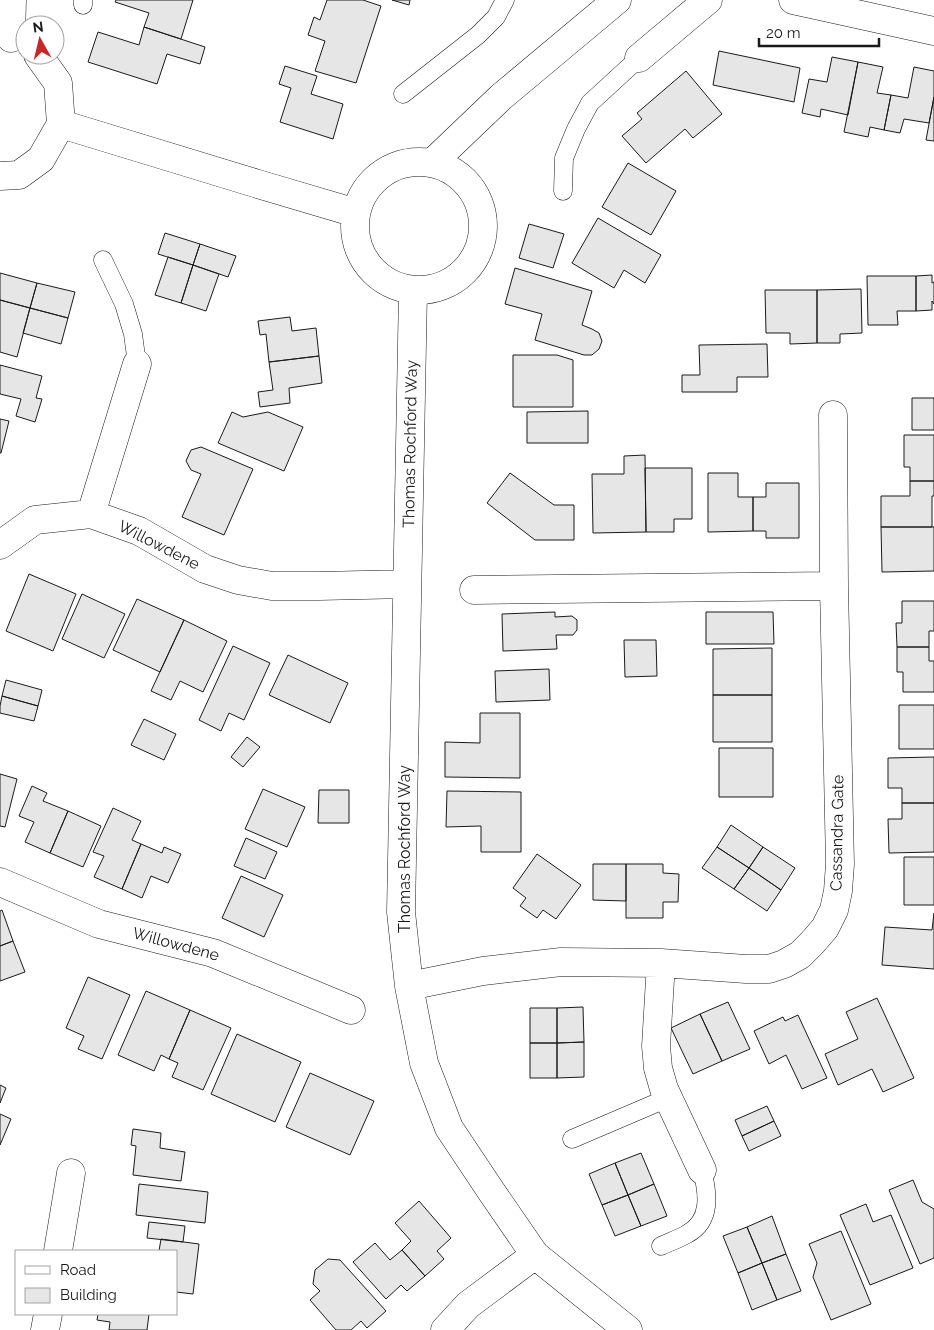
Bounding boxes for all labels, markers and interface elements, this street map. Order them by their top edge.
north arrow [15,15,65,65]
scale bar [759,15,879,47]
text: N [32,18,45,36]
text: 20 m [766,24,801,42]
street label: Thomas Rochford Way [399,360,421,528]
street label: Willowdene [115,516,203,574]
street label: Thomas Rochford Way [395,765,414,933]
street label: Cassandra Gate [826,775,848,891]
street label: Willowdene [131,923,221,965]
legend [15,1250,178,1315]
text: Road [60,1261,96,1279]
text: Building [60,1286,117,1304]

